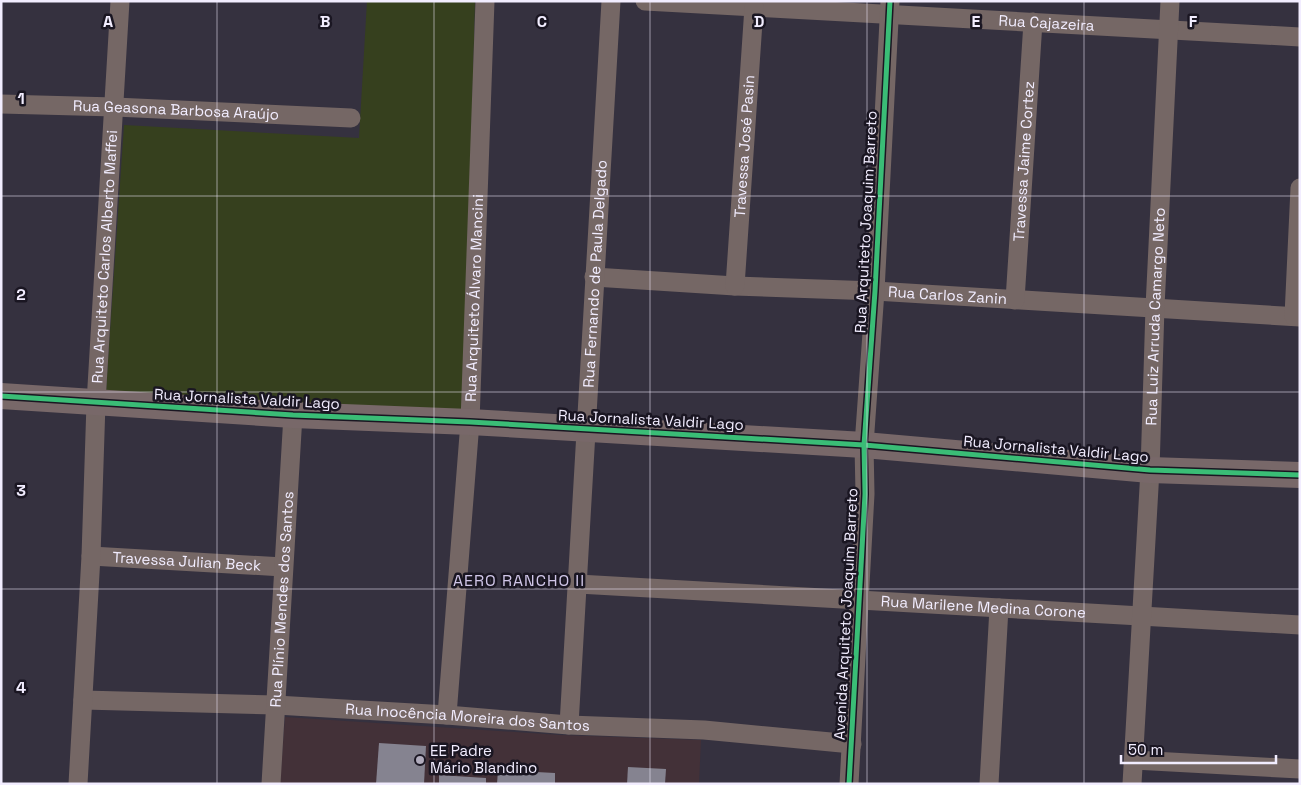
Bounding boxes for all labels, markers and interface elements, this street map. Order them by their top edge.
street label: Rua Cajazeira [998,10,1095,35]
text: A [103,11,113,32]
text: B [320,11,330,32]
text: C [537,11,547,32]
text: D [754,11,764,32]
text: E [972,11,981,32]
text: F [1189,11,1198,32]
street label: Travessa José Pasin [730,74,758,218]
street label: Travessa Jaime Cortez [1009,81,1038,242]
text: 1 [17,88,25,109]
street label: Rua Geasona Barbosa Araújo [73,96,279,124]
street label: Rua Arquiteto Joaquim Barreto [850,110,881,334]
street label: Rua Arquiteto Carlos Alberto Maffei [87,129,121,384]
street label: Rua Fernando de Paula Delgado [579,159,611,388]
street label: Rua Arquiteto Álvaro Mancini [461,194,487,402]
street label: Rua Luiz Arruda Camargo Neto [1141,207,1169,426]
street label: Rua Carlos Zanin [887,282,1008,308]
text: 2 [16,284,26,305]
street label: Rua Jornalista Valdir Lago [154,384,340,413]
street label: Rua Jornalista Valdir Lago [558,405,744,434]
street label: Rua Jornalista Valdir Lago [963,431,1150,466]
text: 3 [16,480,26,501]
street label: Avenida Arquiteto Joaquim Barreto [829,487,862,741]
street label: Rua Plínio Mendes dos Santos [266,491,297,708]
street label: Travessa Julian Beck [112,547,262,575]
district label: AERO RANCHO II [453,570,585,591]
street label: Rua Marilene Medina Corone [880,591,1086,622]
text: 4 [16,677,26,698]
street label: Rua Inocência Moreira dos Santos [345,699,590,735]
scale bar [1121,732,1276,764]
text: 50 m [1128,740,1163,759]
place label: EE Padre Mário Blandino [430,741,537,777]
marker: EE Padre Mário Blandino [414,754,426,766]

